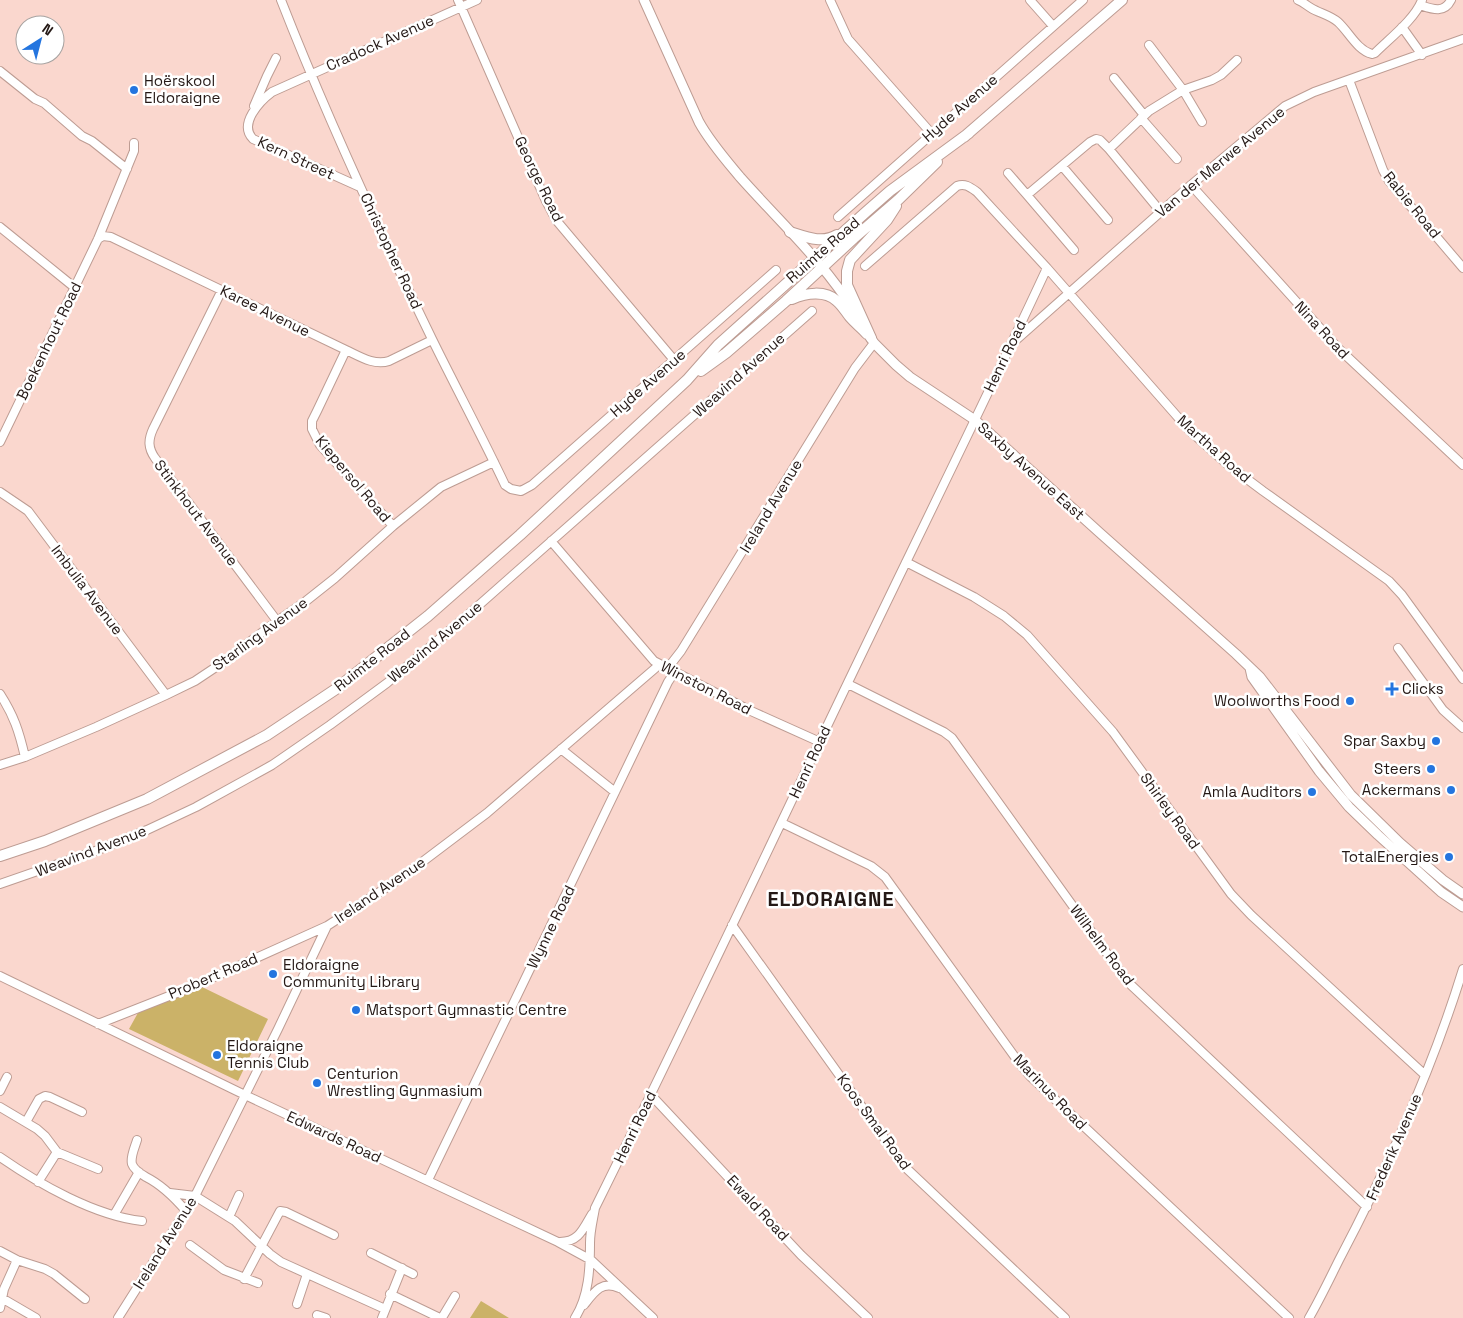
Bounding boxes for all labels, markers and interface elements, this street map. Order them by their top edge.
street label: Cradock Avenue [323,10,437,75]
north arrow [15,15,65,65]
text: N [39,19,57,40]
street label: Hyde Avenue [918,69,1002,146]
place label: Hoërskool Eldoraigne [144,71,221,107]
marker: Hoërskool Eldoraigne [128,84,140,96]
street label: Van der Merwe Avenue [1151,102,1288,221]
street label: Kern Street [255,132,338,184]
street label: George Road [511,133,568,225]
street label: Rabie Road [1380,167,1445,242]
street label: Christopher Road [356,190,427,312]
street label: Ruimte Road [782,213,863,287]
street label: Boekenhout Road [12,279,85,403]
street label: Karee Avenue [217,281,313,341]
street label: Nina Road [1291,297,1354,363]
street label: Henri Road [979,317,1030,395]
street label: Weavind Avenue [689,328,789,421]
street label: Hyde Avenue [606,344,690,421]
street label: Martha Road [1174,411,1255,487]
street label: Saxby Avenue East [974,418,1089,524]
street label: Kiepersol Road [312,431,395,526]
street label: Ireland Avenue [735,455,806,556]
street label: Stinkhout Avenue [150,456,243,570]
street label: Imbulia Avenue [47,541,128,639]
street label: Starling Avenue [208,593,311,675]
street label: Weavind Avenue [384,597,486,687]
street label: Ruimte Road [330,624,413,695]
street label: Winston Road [658,657,755,719]
place label: Clicks [1402,679,1444,698]
marker: Clicks [1386,683,1398,695]
place label: Woolworths Food [1214,691,1340,710]
marker: Woolworths Food [1344,695,1356,707]
street label: Henri Road [784,722,835,801]
place label: Spar Saxby [1343,731,1426,750]
marker: Spar Saxby [1430,735,1442,747]
place label: Steers [1374,759,1421,778]
marker: Steers [1425,763,1437,775]
street label: Shirley Road [1136,769,1205,853]
place label: Ackermans [1362,780,1441,799]
place label: Amla Auditors [1202,782,1302,801]
marker: Ackermans [1445,784,1457,796]
marker: Amla Auditors [1306,786,1318,798]
street label: Weavind Avenue [33,821,149,880]
place label: TotalEnergies [1342,847,1439,866]
marker: TotalEnergies [1443,851,1455,863]
street label: Ireland Avenue [331,852,429,927]
street label: Wynne Road [522,882,579,971]
district label: ELDORAIGNE [767,886,895,912]
street label: Wilhelm Road [1066,901,1139,989]
street label: Probert Road [165,948,260,1003]
place label: Eldoraigne Community Library [283,955,420,991]
marker: Eldoraigne Community Library [267,968,279,980]
place label: Matsport Gymnastic Centre [366,1000,567,1019]
marker: Matsport Gymnastic Centre [350,1004,362,1016]
place label: Eldoraigne Tennis Club [227,1036,309,1072]
marker: Eldoraigne Tennis Club [211,1049,223,1061]
street label: Marinus Road [1010,1050,1091,1133]
place label: Centurion Wrestling Gynmasium [327,1064,482,1100]
street label: Koos Smal Road [833,1070,916,1173]
marker: Centurion Wrestling Gynmasium [311,1077,323,1089]
street label: Henri Road [609,1088,660,1166]
street label: Frederik Avenue [1361,1090,1426,1203]
street label: Edwards Road [284,1106,385,1167]
street label: Ewald Road [723,1171,794,1244]
street label: Ireland Avenue [129,1193,201,1293]

